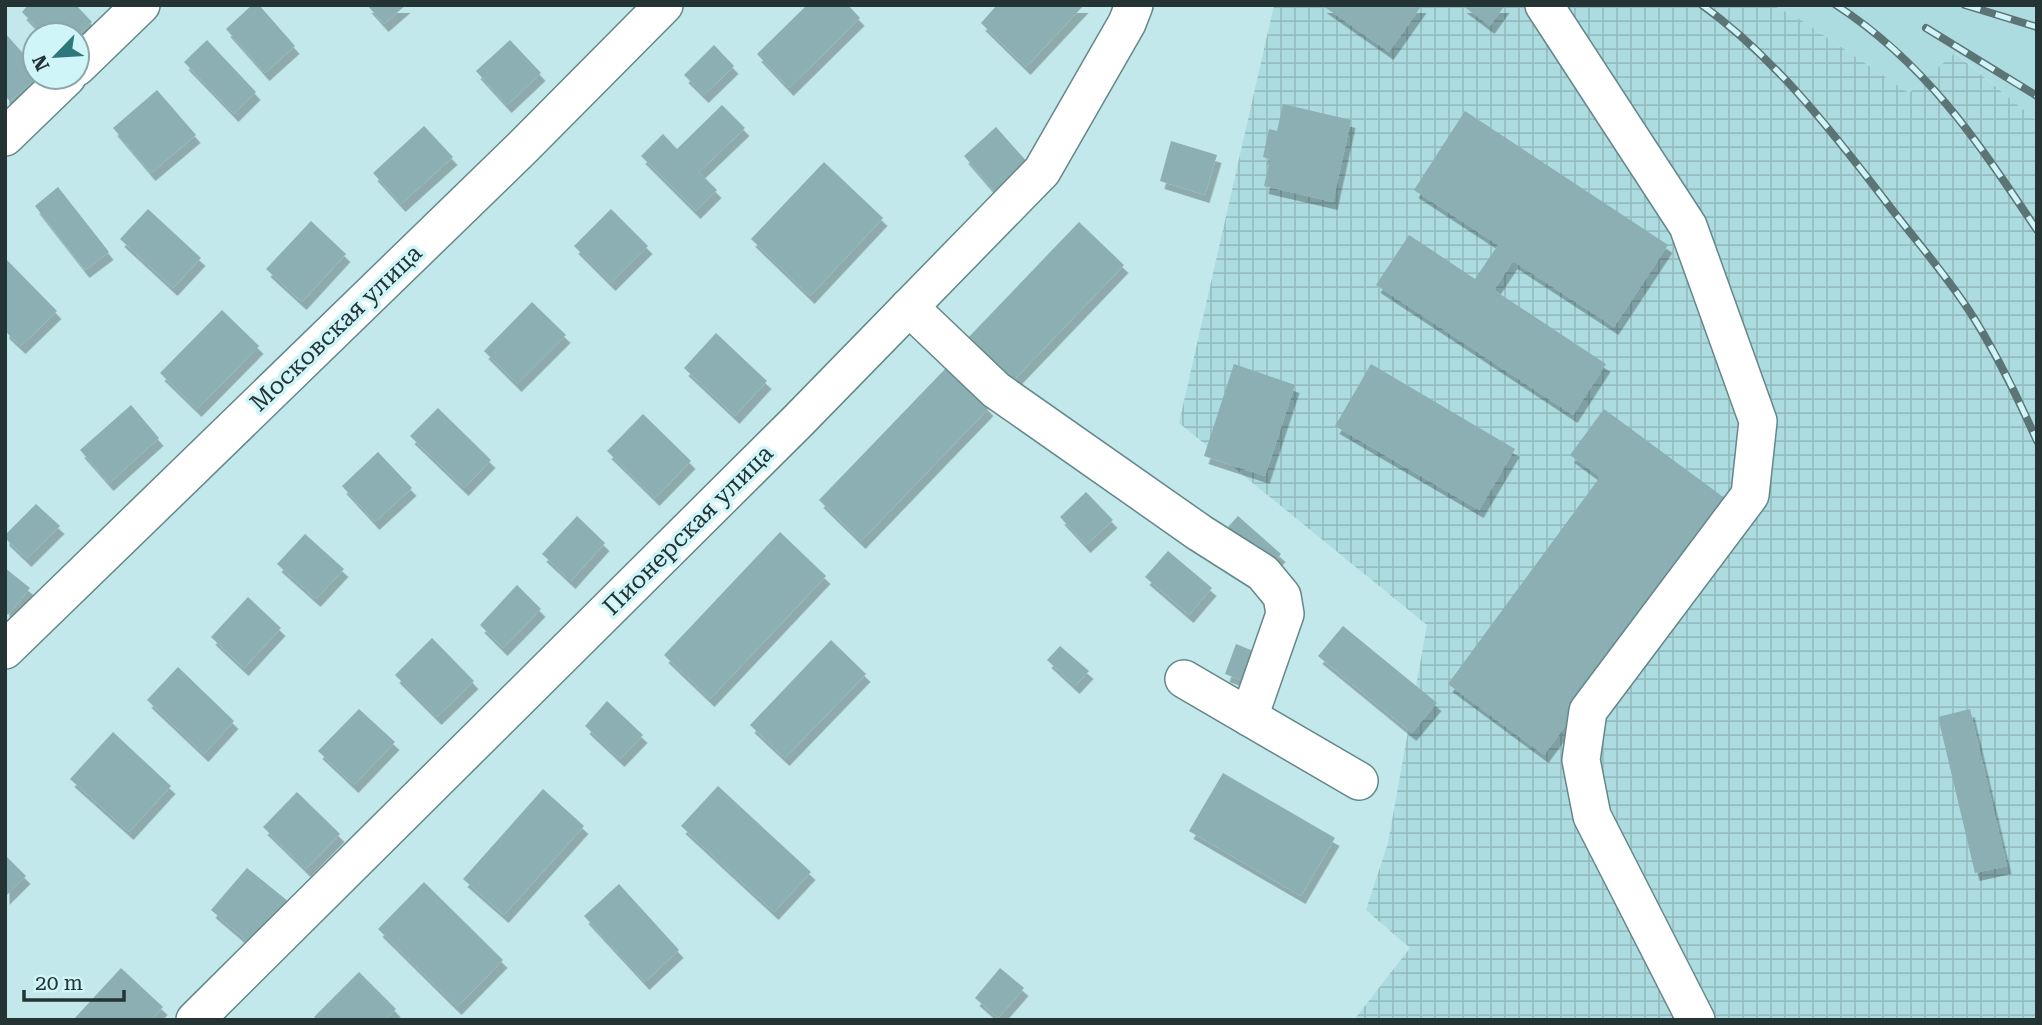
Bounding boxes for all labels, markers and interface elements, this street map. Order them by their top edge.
north arrow [21,21,91,91]
text: N [27,51,55,74]
street label: Московская улица [244,239,428,417]
street label: Пионерская улица [597,439,779,621]
scale bar [24,958,124,1002]
text: 20 m [35,971,83,995]

